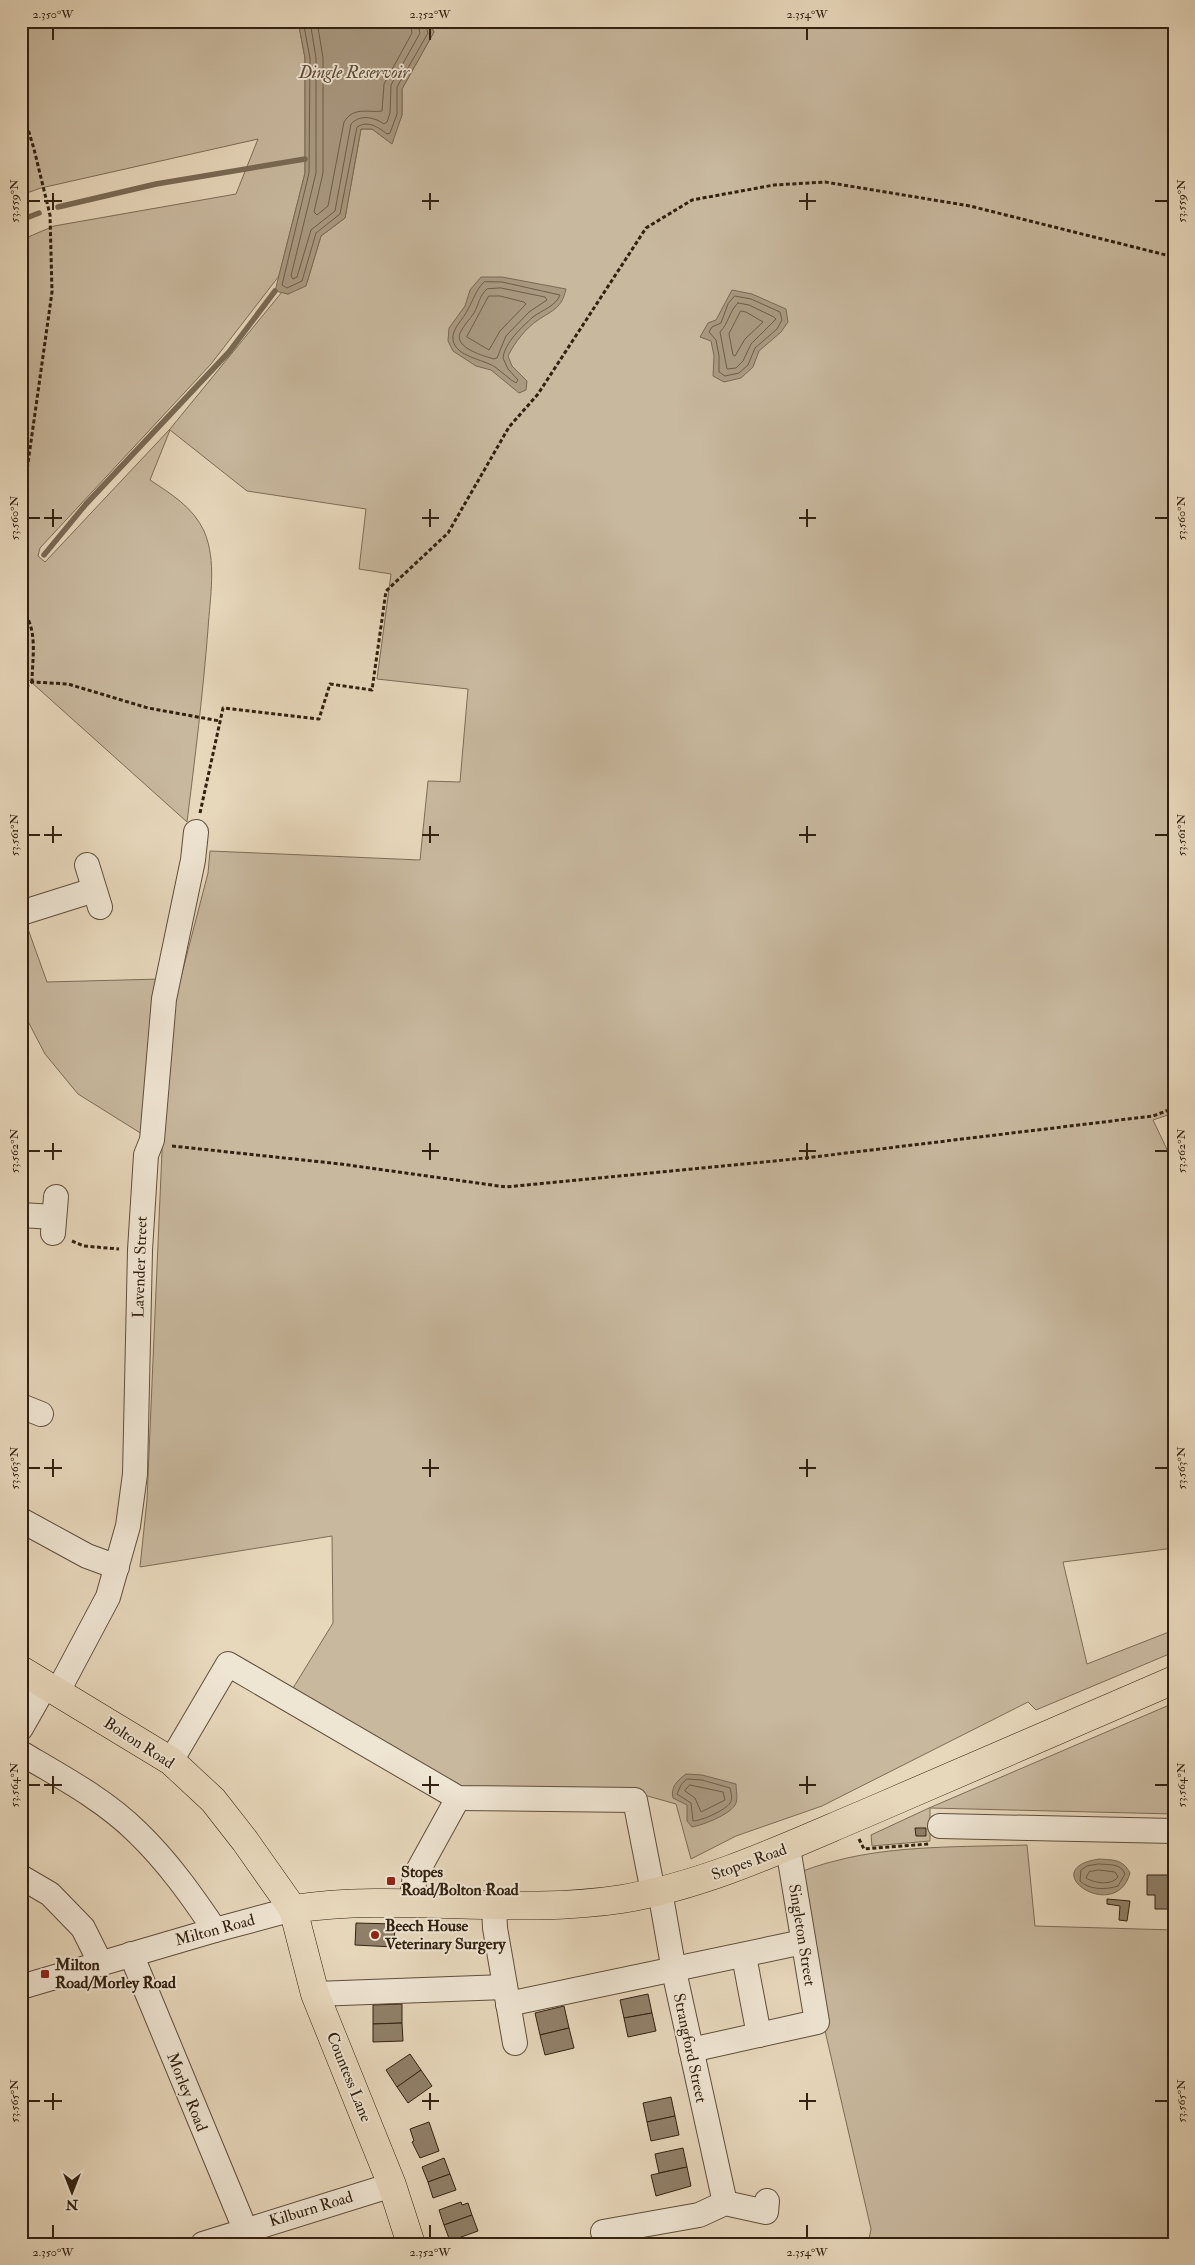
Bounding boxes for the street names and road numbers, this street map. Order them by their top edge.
street label: Lavender Street [128,1216,152,1318]
street label: Bolton Road [100,1713,178,1773]
street label: Stopes Road [709,1839,790,1886]
street label: Singleton Street [784,1883,820,1987]
street label: Milton Road [173,1910,257,1950]
street label: Strangford Street [669,1991,711,2105]
street label: Countess Lane [322,2029,376,2125]
street label: Morley Road [162,2050,212,2134]
street label: Kilburn Road [267,2187,355,2231]

